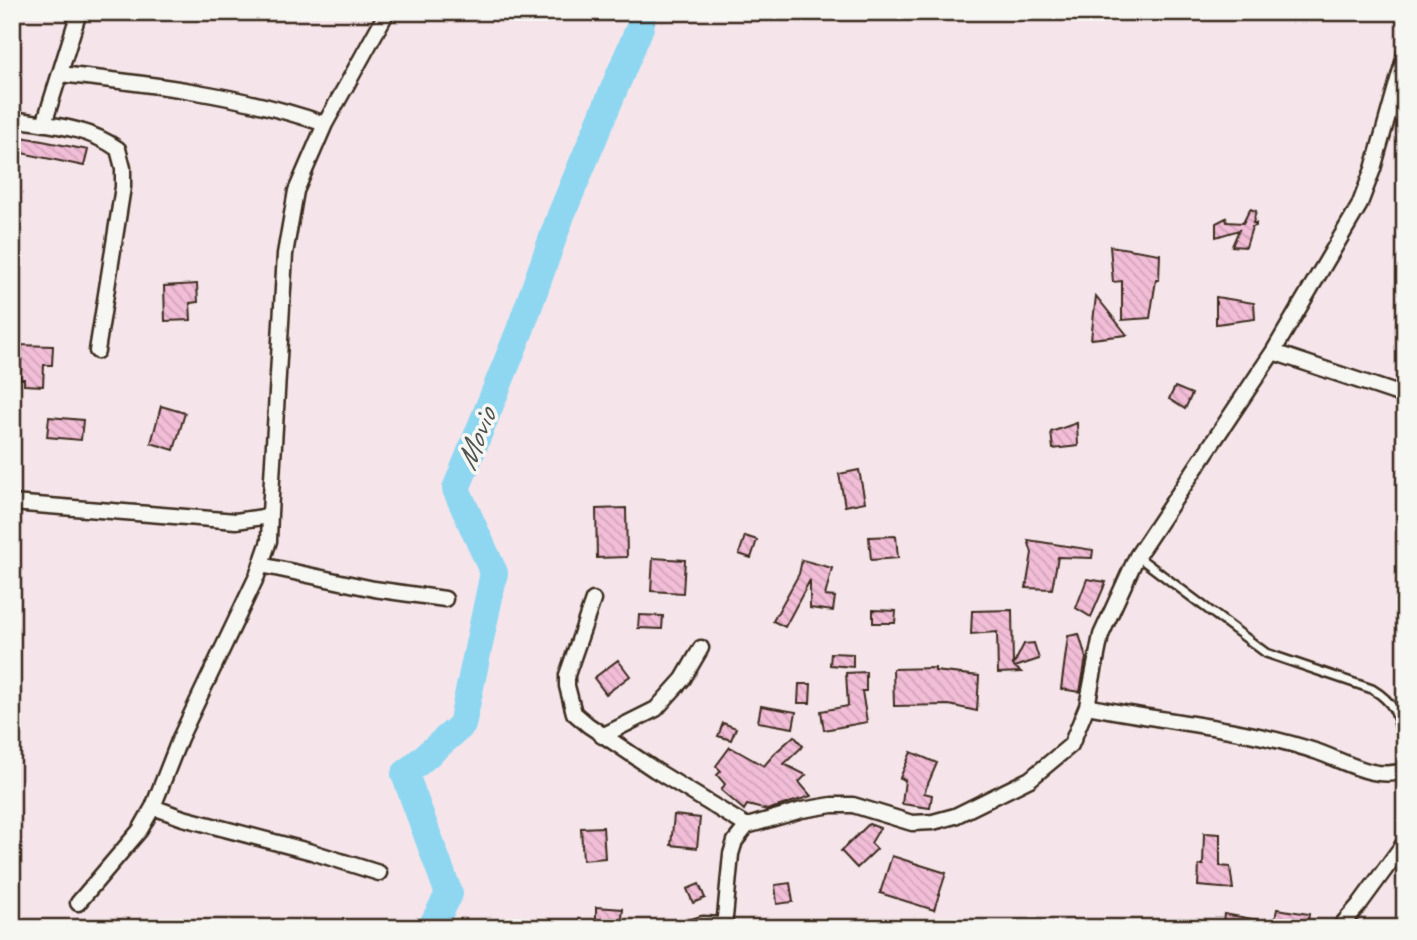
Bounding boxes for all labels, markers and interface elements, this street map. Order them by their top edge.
water label: Movio [445,399,507,476]

